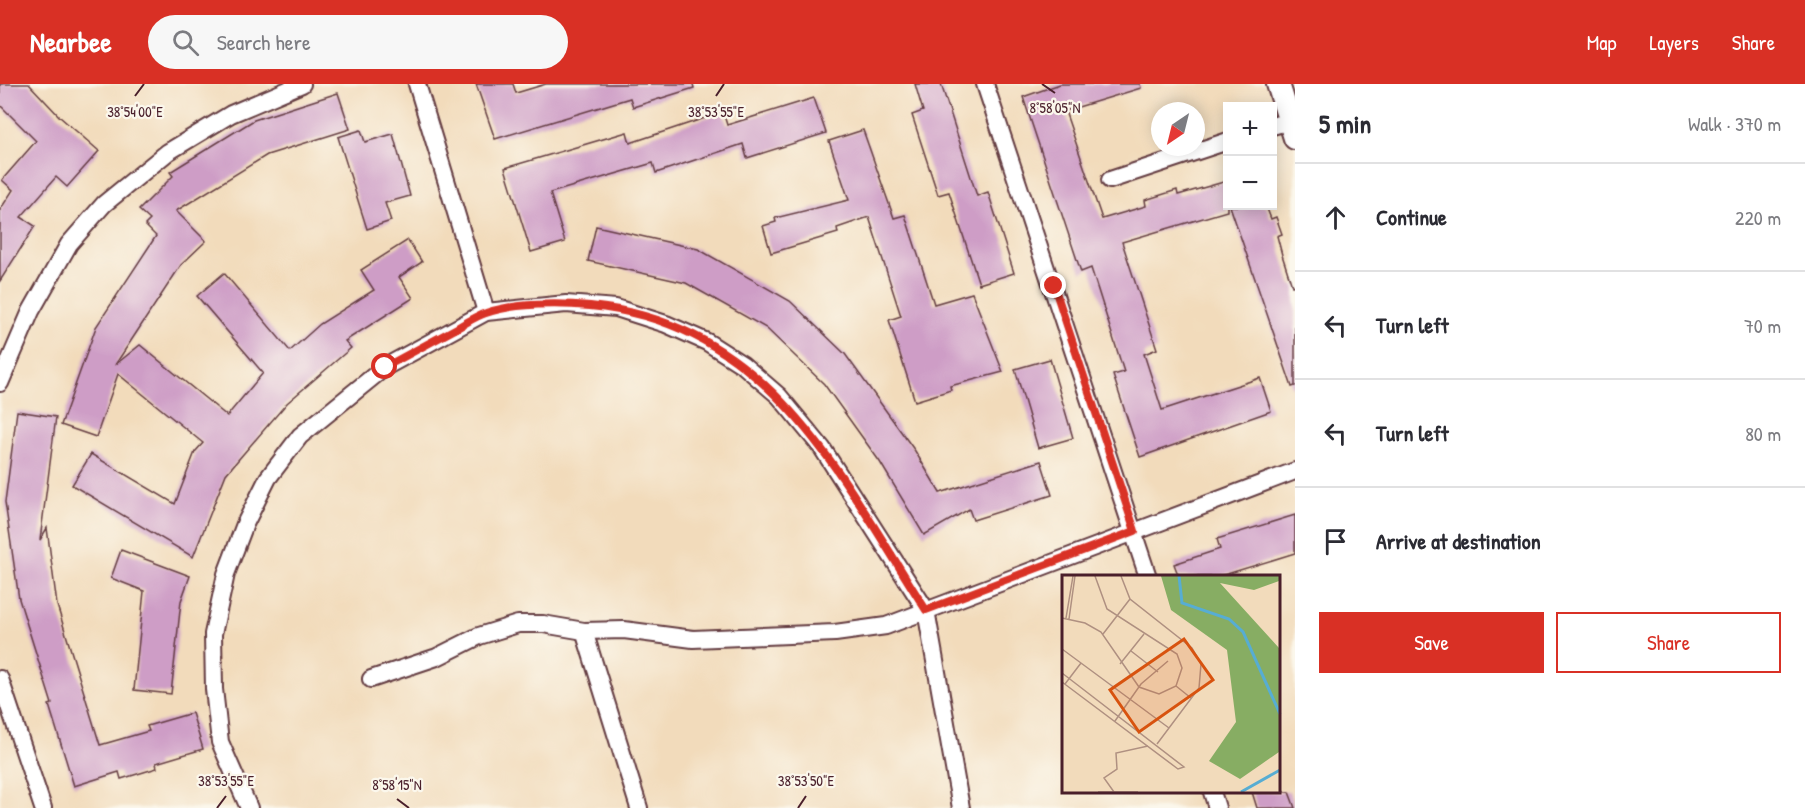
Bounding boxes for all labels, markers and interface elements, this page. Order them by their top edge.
search box [148,15,568,69]
text: Nearbee [30,23,112,61]
icon: search [169,26,202,59]
text: Search here [217,27,311,57]
text: Map [1587,28,1616,57]
text: Layers [1649,28,1699,57]
text: Share [1732,28,1775,57]
text: 8°58'05"N [1030,97,1080,118]
text: 38°54'00"E [107,101,163,122]
text: 38°53'55"E [688,101,744,122]
north arrow [1151,102,1205,156]
map controls [1223,102,1277,210]
button: + [1223,102,1277,156]
text: 5 min [1319,106,1371,141]
text: Walk · 370 m [1688,110,1781,137]
button: − [1223,156,1277,210]
icon: ahead [1319,201,1352,234]
text: Continue [1376,202,1447,232]
text: 220 m [1735,204,1781,231]
route end [1040,272,1066,298]
icon: left [1319,309,1352,342]
text: Turn left [1376,310,1449,340]
text: 70 m [1744,312,1781,339]
route start [371,353,397,379]
icon: left [1319,417,1352,450]
text: Turn left [1376,418,1449,448]
text: 80 m [1745,420,1781,447]
icon: arrive [1319,525,1352,558]
text: Arrive at destination [1376,526,1541,556]
inset map [1062,575,1280,793]
button: Save [1319,612,1544,673]
button: Share [1556,612,1781,673]
text: 38°53'55"E [198,770,254,791]
text: 38°53'50"E [778,770,835,791]
text: 8°58'15"N [372,774,422,795]

